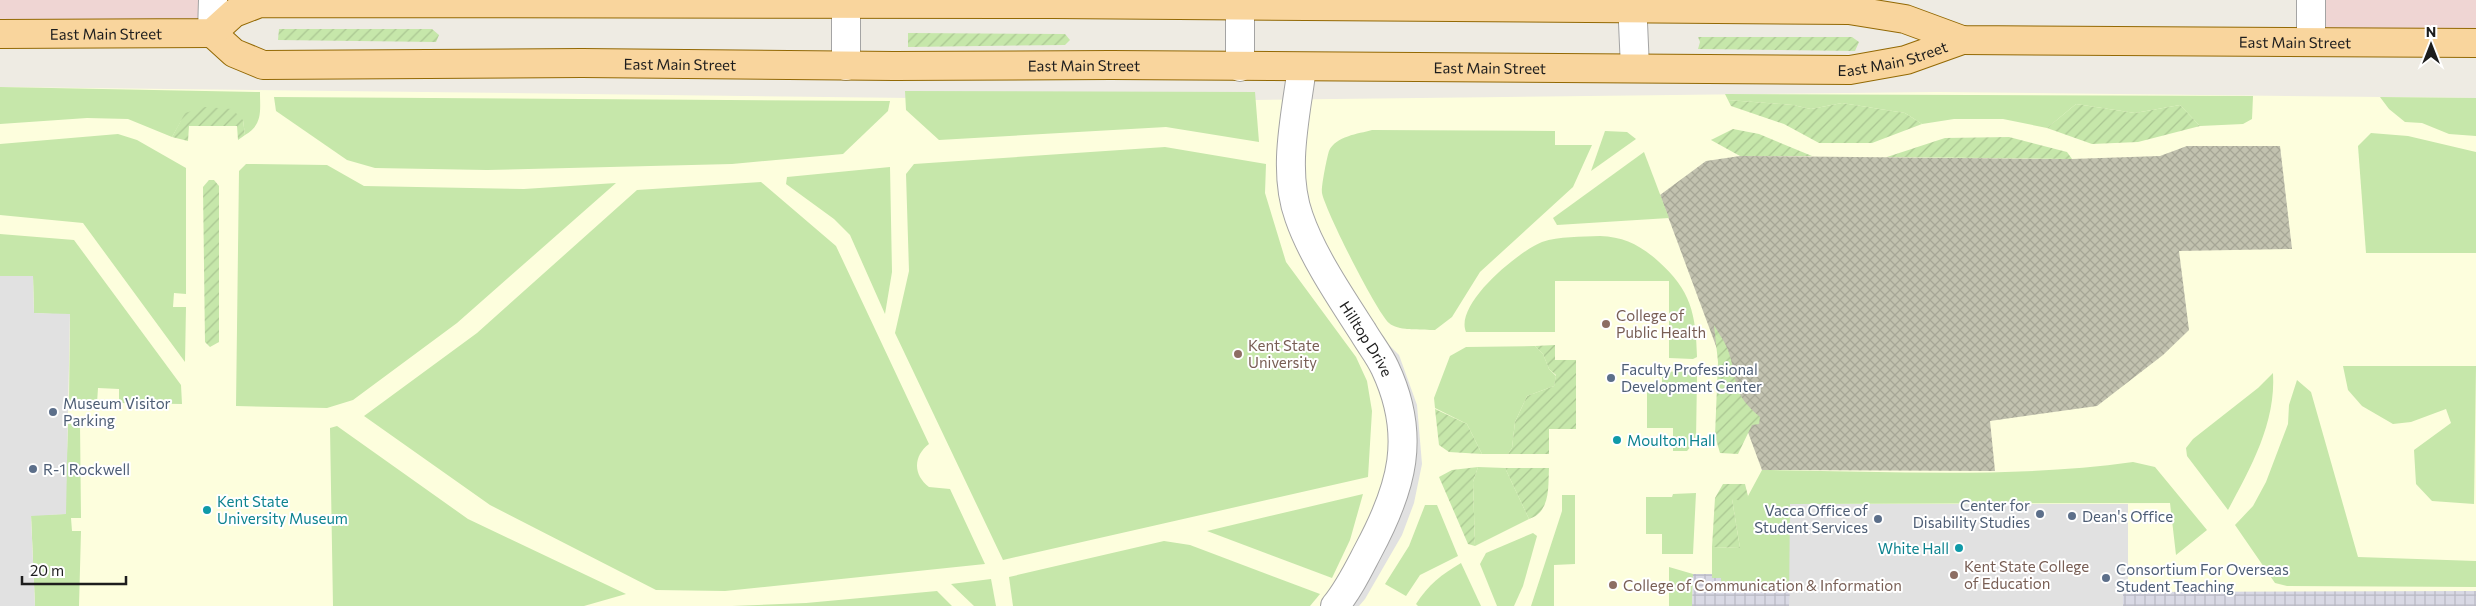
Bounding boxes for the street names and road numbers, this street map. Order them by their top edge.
street label: East Main Street [50,24,162,43]
street label: East Main Street [2239,33,2351,51]
street label: East Main Street [1838,37,1950,79]
street label: East Main Street [624,54,736,73]
street label: East Main Street [1028,56,1140,74]
street label: East Main Street [1434,58,1546,77]
street label: Hilltop Drive [1336,298,1397,379]

